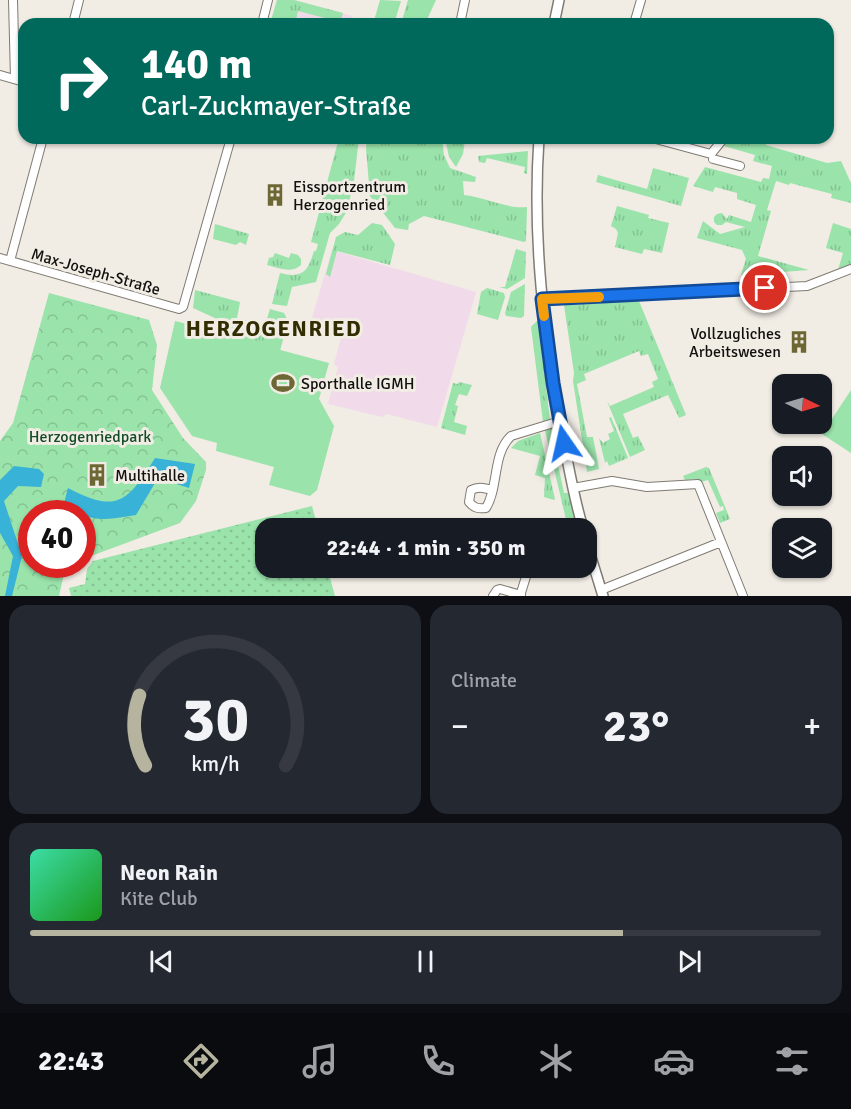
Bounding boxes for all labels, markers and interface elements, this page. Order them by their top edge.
text: 140 m [141,39,252,90]
icon: right [42,42,120,120]
text: Carl-Zuckmayer-Straße [141,90,411,123]
place label: Eissportzentrum Herzogenried [293,177,406,215]
building icon: Eissportzentrum Herzogenried [262,182,288,208]
street label: Max-Joseph-Straße [29,244,162,300]
pin [739,262,790,313]
icon: arrive [748,271,781,304]
district label: HERZOGENRIED [186,315,362,342]
place label: Vollzugliches Arbeitswesen [689,324,781,362]
building icon: Vollzugliches Arbeitswesen [786,329,812,355]
sports icon: Sporthalle IGMH [270,370,296,396]
place label: Sporthalle IGMH [301,374,415,394]
north arrow [772,374,832,434]
map controls [772,374,832,578]
position arrow [532,411,596,475]
park label: Herzogenriedpark [29,427,151,447]
button: sound [772,446,832,506]
building icon: Multihalle [84,462,110,488]
place label: Multihalle [115,466,185,486]
speed limit sign: 40 [18,500,96,578]
button: layers [772,518,832,578]
text: 22:44 · 1 min · 350 m [326,534,526,561]
text: Climate [451,668,517,693]
text: 30 [181,681,249,758]
text: 23° [603,699,669,754]
text: − [451,706,469,747]
text: + [803,706,821,747]
text: km/h [191,752,239,778]
text: Neon Rain [120,859,218,886]
text: Kite Club [120,886,198,911]
icon: previous [145,945,178,978]
icon: pause [409,945,442,978]
icon: next [673,945,706,978]
icon: directions [180,1040,222,1082]
icon: music [299,1040,341,1082]
icon: phone [417,1040,459,1082]
icon: climate [535,1040,577,1082]
icon: car [653,1040,695,1082]
icon: filters [771,1040,813,1082]
text: 22:43 [38,1045,104,1078]

